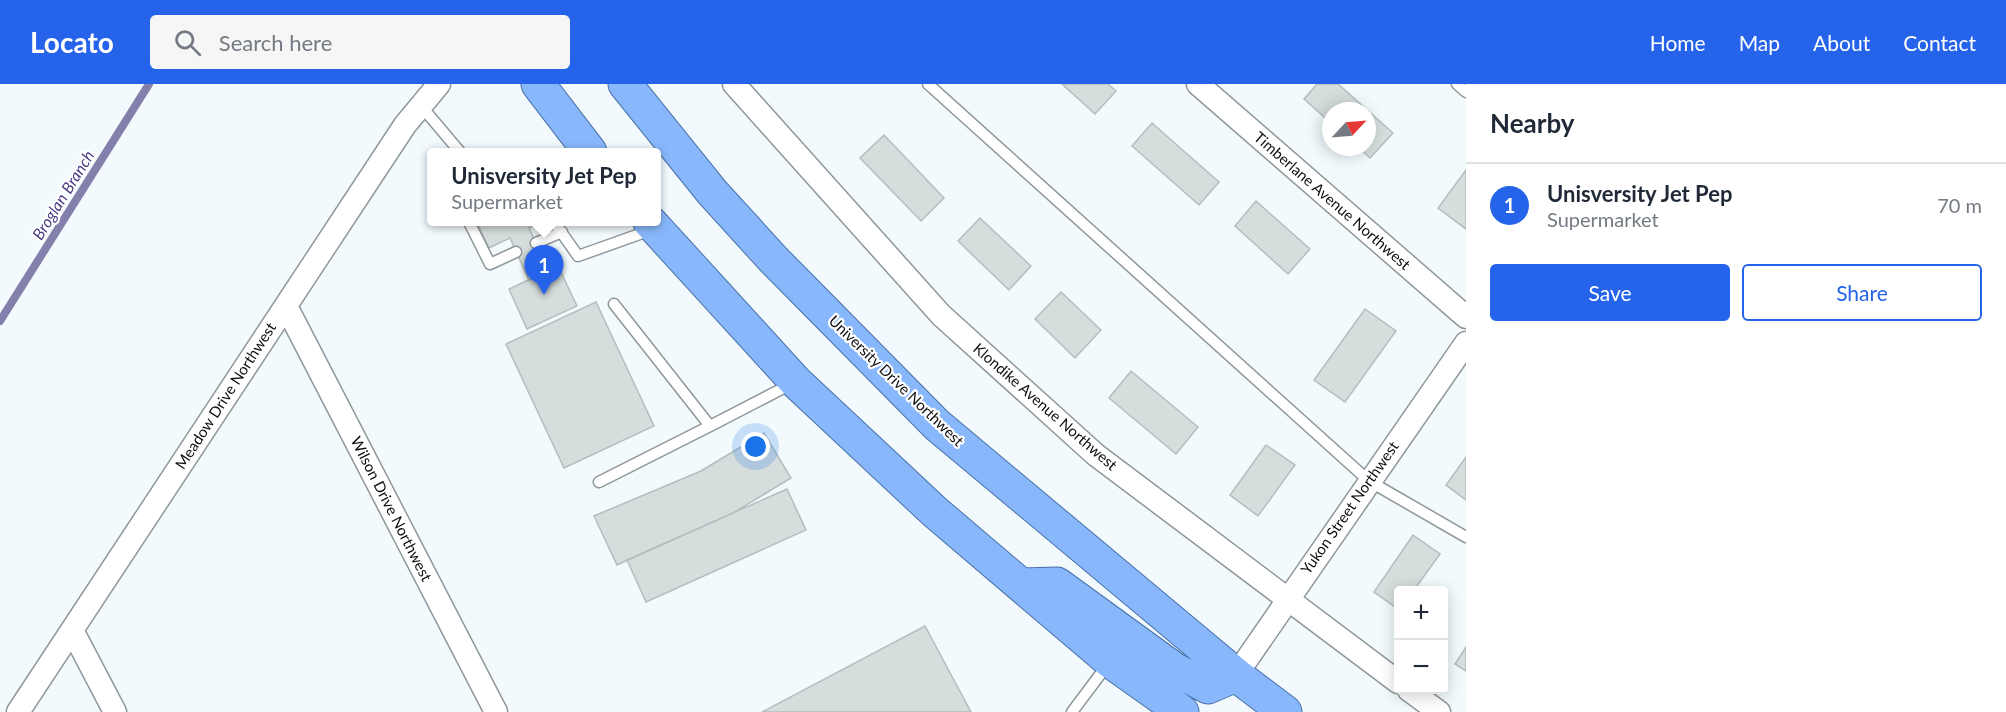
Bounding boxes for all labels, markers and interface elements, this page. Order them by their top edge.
search box [150,15,570,69]
text: Locato [30,25,114,59]
icon: search [171,26,204,59]
text: Search here [219,29,332,56]
text: Home [1650,30,1706,55]
text: Map [1739,30,1780,55]
text: About [1813,30,1870,55]
text: Contact [1903,30,1976,55]
north arrow [1322,102,1376,156]
text: Nearby [1490,107,1575,139]
street label: Timberlane Avenue Northwest [1251,128,1415,273]
water label: Broglan Branch [28,147,98,243]
popup [427,148,661,226]
text: Unisversity Jet Pep [451,162,637,189]
text: Unisversity Jet Pep [1547,180,1732,207]
text: Supermarket [451,189,563,213]
text: 1 [1504,193,1515,217]
text: 70 m [1937,193,1982,217]
text: Supermarket [1547,207,1659,231]
pin: 1 [524,246,564,295]
button: Save [1490,264,1730,321]
button: Share [1742,264,1982,321]
street label: University Drive Northwest [826,311,968,450]
street label: Meadow Drive Northwest [171,318,280,472]
street label: Klondike Avenue Northwest [970,339,1122,474]
your location [741,432,770,461]
street label: Wilson Drive Northwest [348,433,436,584]
street label: Yukon Street Northwest [1296,437,1402,577]
map controls [1394,586,1448,694]
button: + [1394,586,1448,640]
button: − [1394,640,1448,694]

